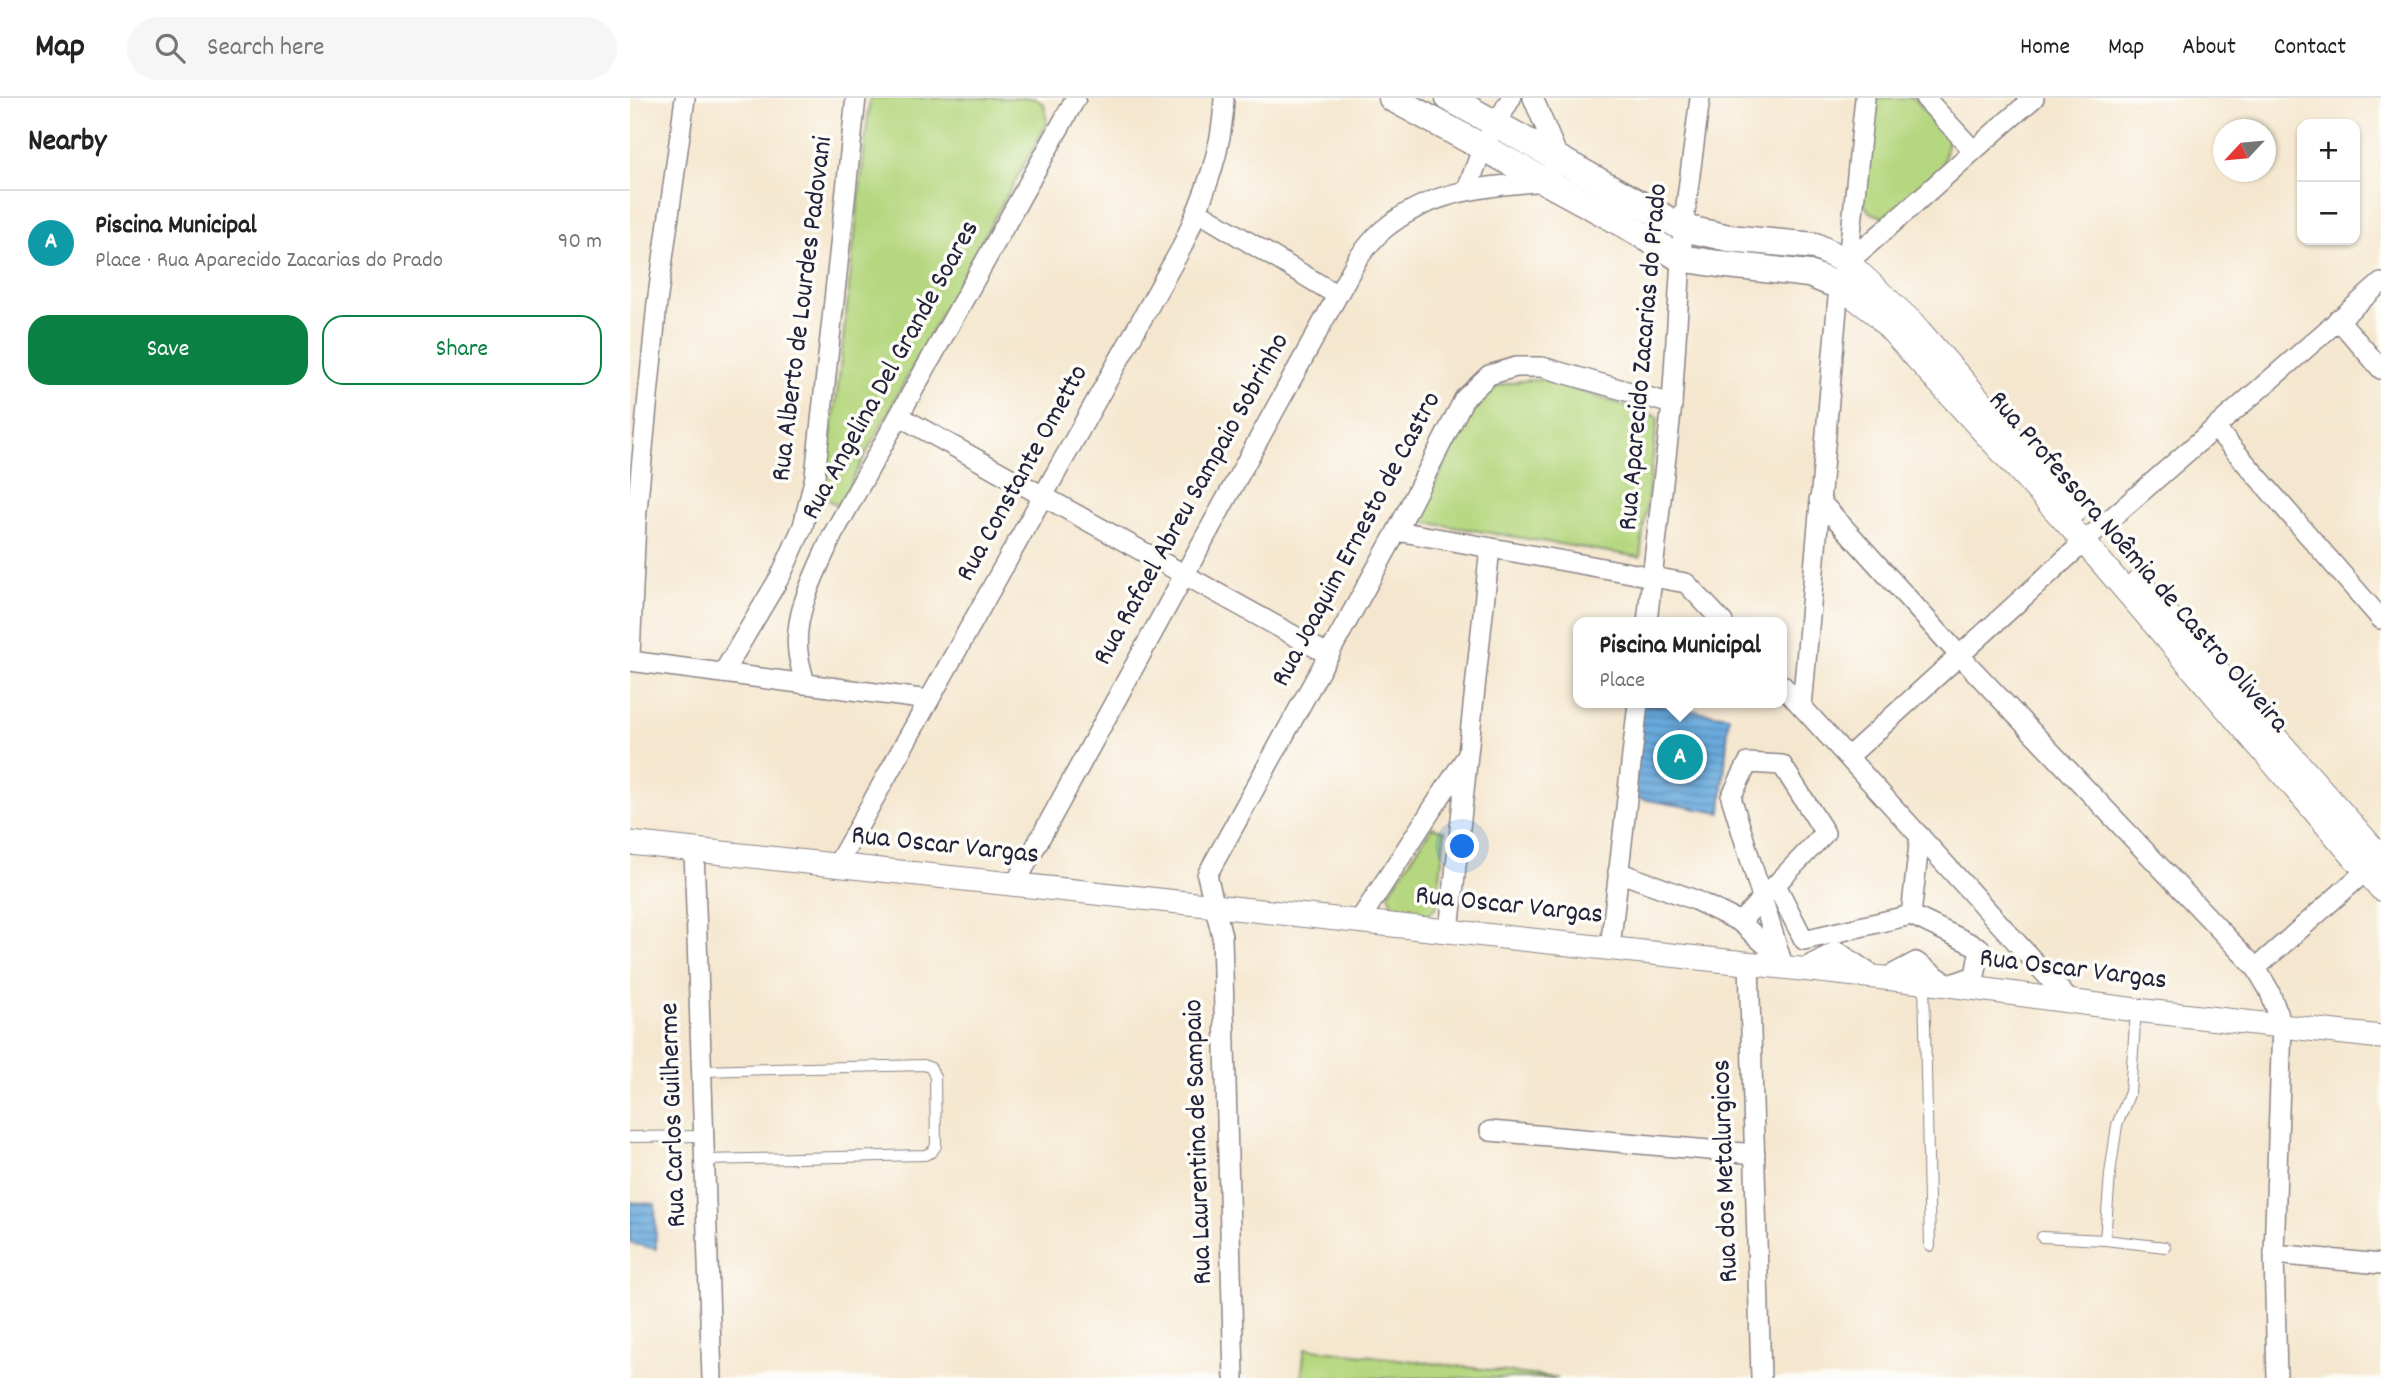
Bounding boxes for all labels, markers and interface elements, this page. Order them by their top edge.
search box [127,17,617,80]
text: Map [35,25,85,72]
icon: search [151,29,189,67]
text: Search here [207,30,325,67]
text: Home [2020,31,2070,65]
text: Map [2108,31,2144,65]
text: About [2182,31,2236,65]
text: Contact [2274,31,2346,65]
north arrow [2213,119,2276,182]
map controls [2297,119,2360,245]
button: + [2297,119,2360,182]
text: Nearby [28,122,106,165]
street label: Rua Alberto de Lourdes Padovani [763,134,845,484]
street label: Rua Aparecido Zacarias do Prado [1610,182,1680,532]
button: − [2297,182,2360,245]
text: Piscina Municipal [95,208,257,245]
street label: Rua Angelina Del Grande Soares [793,214,991,528]
text: A [45,226,57,259]
text: 90 m [558,226,602,259]
text: Place · Rua Aparecido Zacarias do Prado [95,245,443,278]
button: Save [28,315,308,385]
button: Share [322,315,602,385]
street label: Rua Rafael Abreu Sampaio Sobrinho [1085,327,1301,673]
street label: Rua Constante Ometto [948,358,1100,590]
street label: Rua Professora Noêmia de Castro Oliveira [1977,383,2298,744]
street label: Rua Joaquim Ernesto de Castro [1263,385,1453,695]
popup [1573,617,1787,708]
text: Piscina Municipal [1599,628,1761,665]
text: Place [1599,665,1645,698]
pin: A [1657,731,1703,783]
street label: Rua Oscar Vargas [849,817,1041,877]
your location [1445,829,1479,863]
street label: Rua Oscar Vargas [1413,877,1605,937]
street label: Rua Oscar Vargas [1977,940,2169,1002]
street label: Rua Laurentina de Sampaio [1175,999,1225,1285]
street label: Rua Carlos Guilherme [651,1002,699,1228]
street label: Rua dos Metalurgicos [1703,1059,1751,1283]

